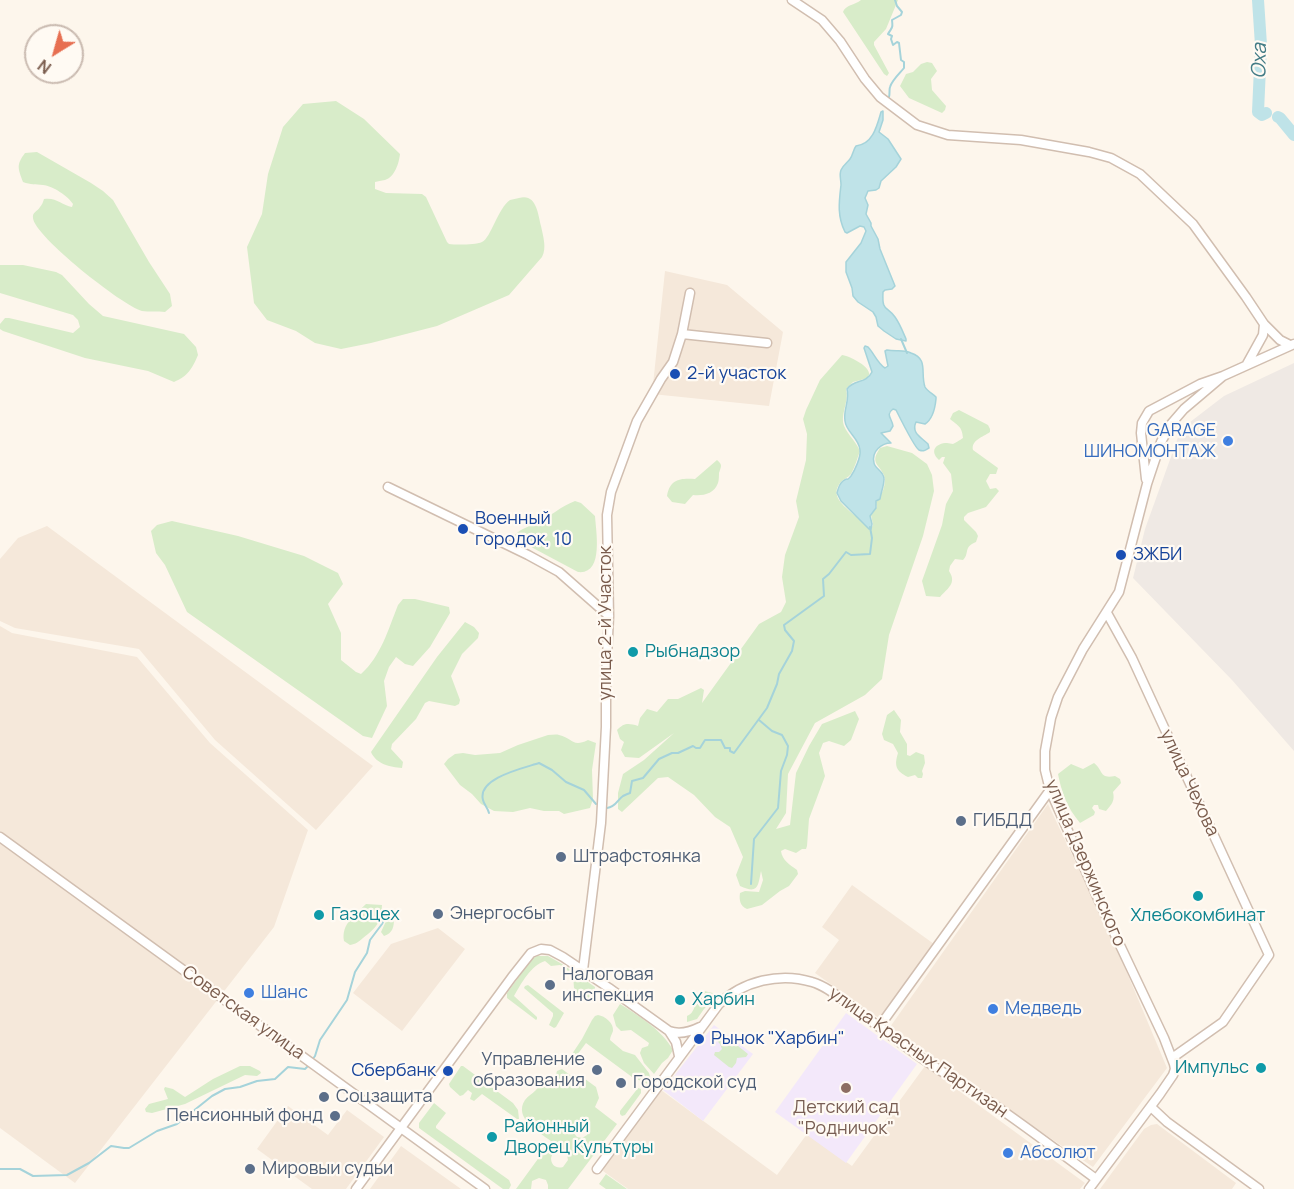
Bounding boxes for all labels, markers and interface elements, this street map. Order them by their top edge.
north arrow [24,24,84,84]
water label: Оха [1248,43,1272,79]
text: N [33,55,56,79]
place label: 2-й участок [687,363,786,385]
marker: 2-й участок [668,367,682,381]
place label: GARAGE ШИНОМОНТАЖ [1084,420,1216,462]
marker: GARAGE ШИНОМОНТАЖ [1221,434,1235,448]
place label: Военный городок, 10 [475,508,572,550]
marker: Военный городок, 10 [456,522,470,536]
place label: ЗЖБИ [1133,544,1182,566]
street label: улица 2-й Участок [595,545,617,701]
marker: ЗЖБИ [1114,548,1128,562]
place label: Рыбнадзор [645,641,740,663]
marker: Рыбнадзор [626,645,640,659]
street label: улица Чехова [1155,726,1223,840]
street label: улица Дзержинского [1040,776,1130,950]
place label: ГИБДД [973,810,1032,832]
marker: ГИБДД [954,814,968,828]
place label: Штрафстоянка [573,846,701,868]
marker: Штрафстоянка [554,850,568,864]
marker: Хлебокомбинат [1191,889,1205,903]
place label: Энергосбыт [450,903,555,925]
place label: Газоцех [331,904,400,926]
place label: Хлебокомбинат [1131,905,1265,927]
marker: Энергосбыт [431,907,445,921]
marker: Газоцех [312,908,326,922]
street label: Советская улица [178,961,308,1065]
place label: Налоговая инспекция [562,964,654,1006]
marker: Налоговая инспекция [543,978,557,992]
place label: Шанс [261,982,308,1004]
street label: улица Красных Партизан [824,983,1012,1123]
marker: Шанс [242,986,256,1000]
place label: Харбин [692,989,755,1011]
marker: Харбин [673,993,687,1007]
place label: Медведь [1005,998,1082,1020]
marker: Медведь [986,1002,1000,1016]
place label: Рынок "Харбин" [711,1028,845,1050]
marker: Рынок "Харбин" [692,1032,706,1046]
place label: Управление образования [473,1049,585,1092]
place label: Импульс [1175,1057,1249,1079]
place label: Сбербанк [351,1060,436,1082]
marker: Импульс [1254,1061,1268,1075]
marker: Управление образования [590,1063,604,1077]
marker: Сбербанк [441,1064,455,1078]
place label: Городской суд [633,1072,757,1094]
marker: Городской суд [614,1076,628,1090]
marker: Детский сад "Родничок" [839,1081,853,1095]
place label: Соцзащита [336,1086,433,1108]
marker: Соцзащита [317,1090,331,1104]
place label: Детский сад "Родничок" [793,1097,899,1140]
place label: Пенсионный фонд [166,1105,323,1127]
marker: Пенсионный фонд [328,1109,342,1123]
place label: Районный Дворец Культуры [504,1116,654,1158]
marker: Районный Дворец Культуры [485,1130,499,1144]
place label: Абсолют [1020,1142,1096,1164]
marker: Абсолют [1001,1146,1015,1160]
place label: Мировыи судьи [262,1158,393,1180]
marker: Мировыи судьи [243,1162,257,1176]

